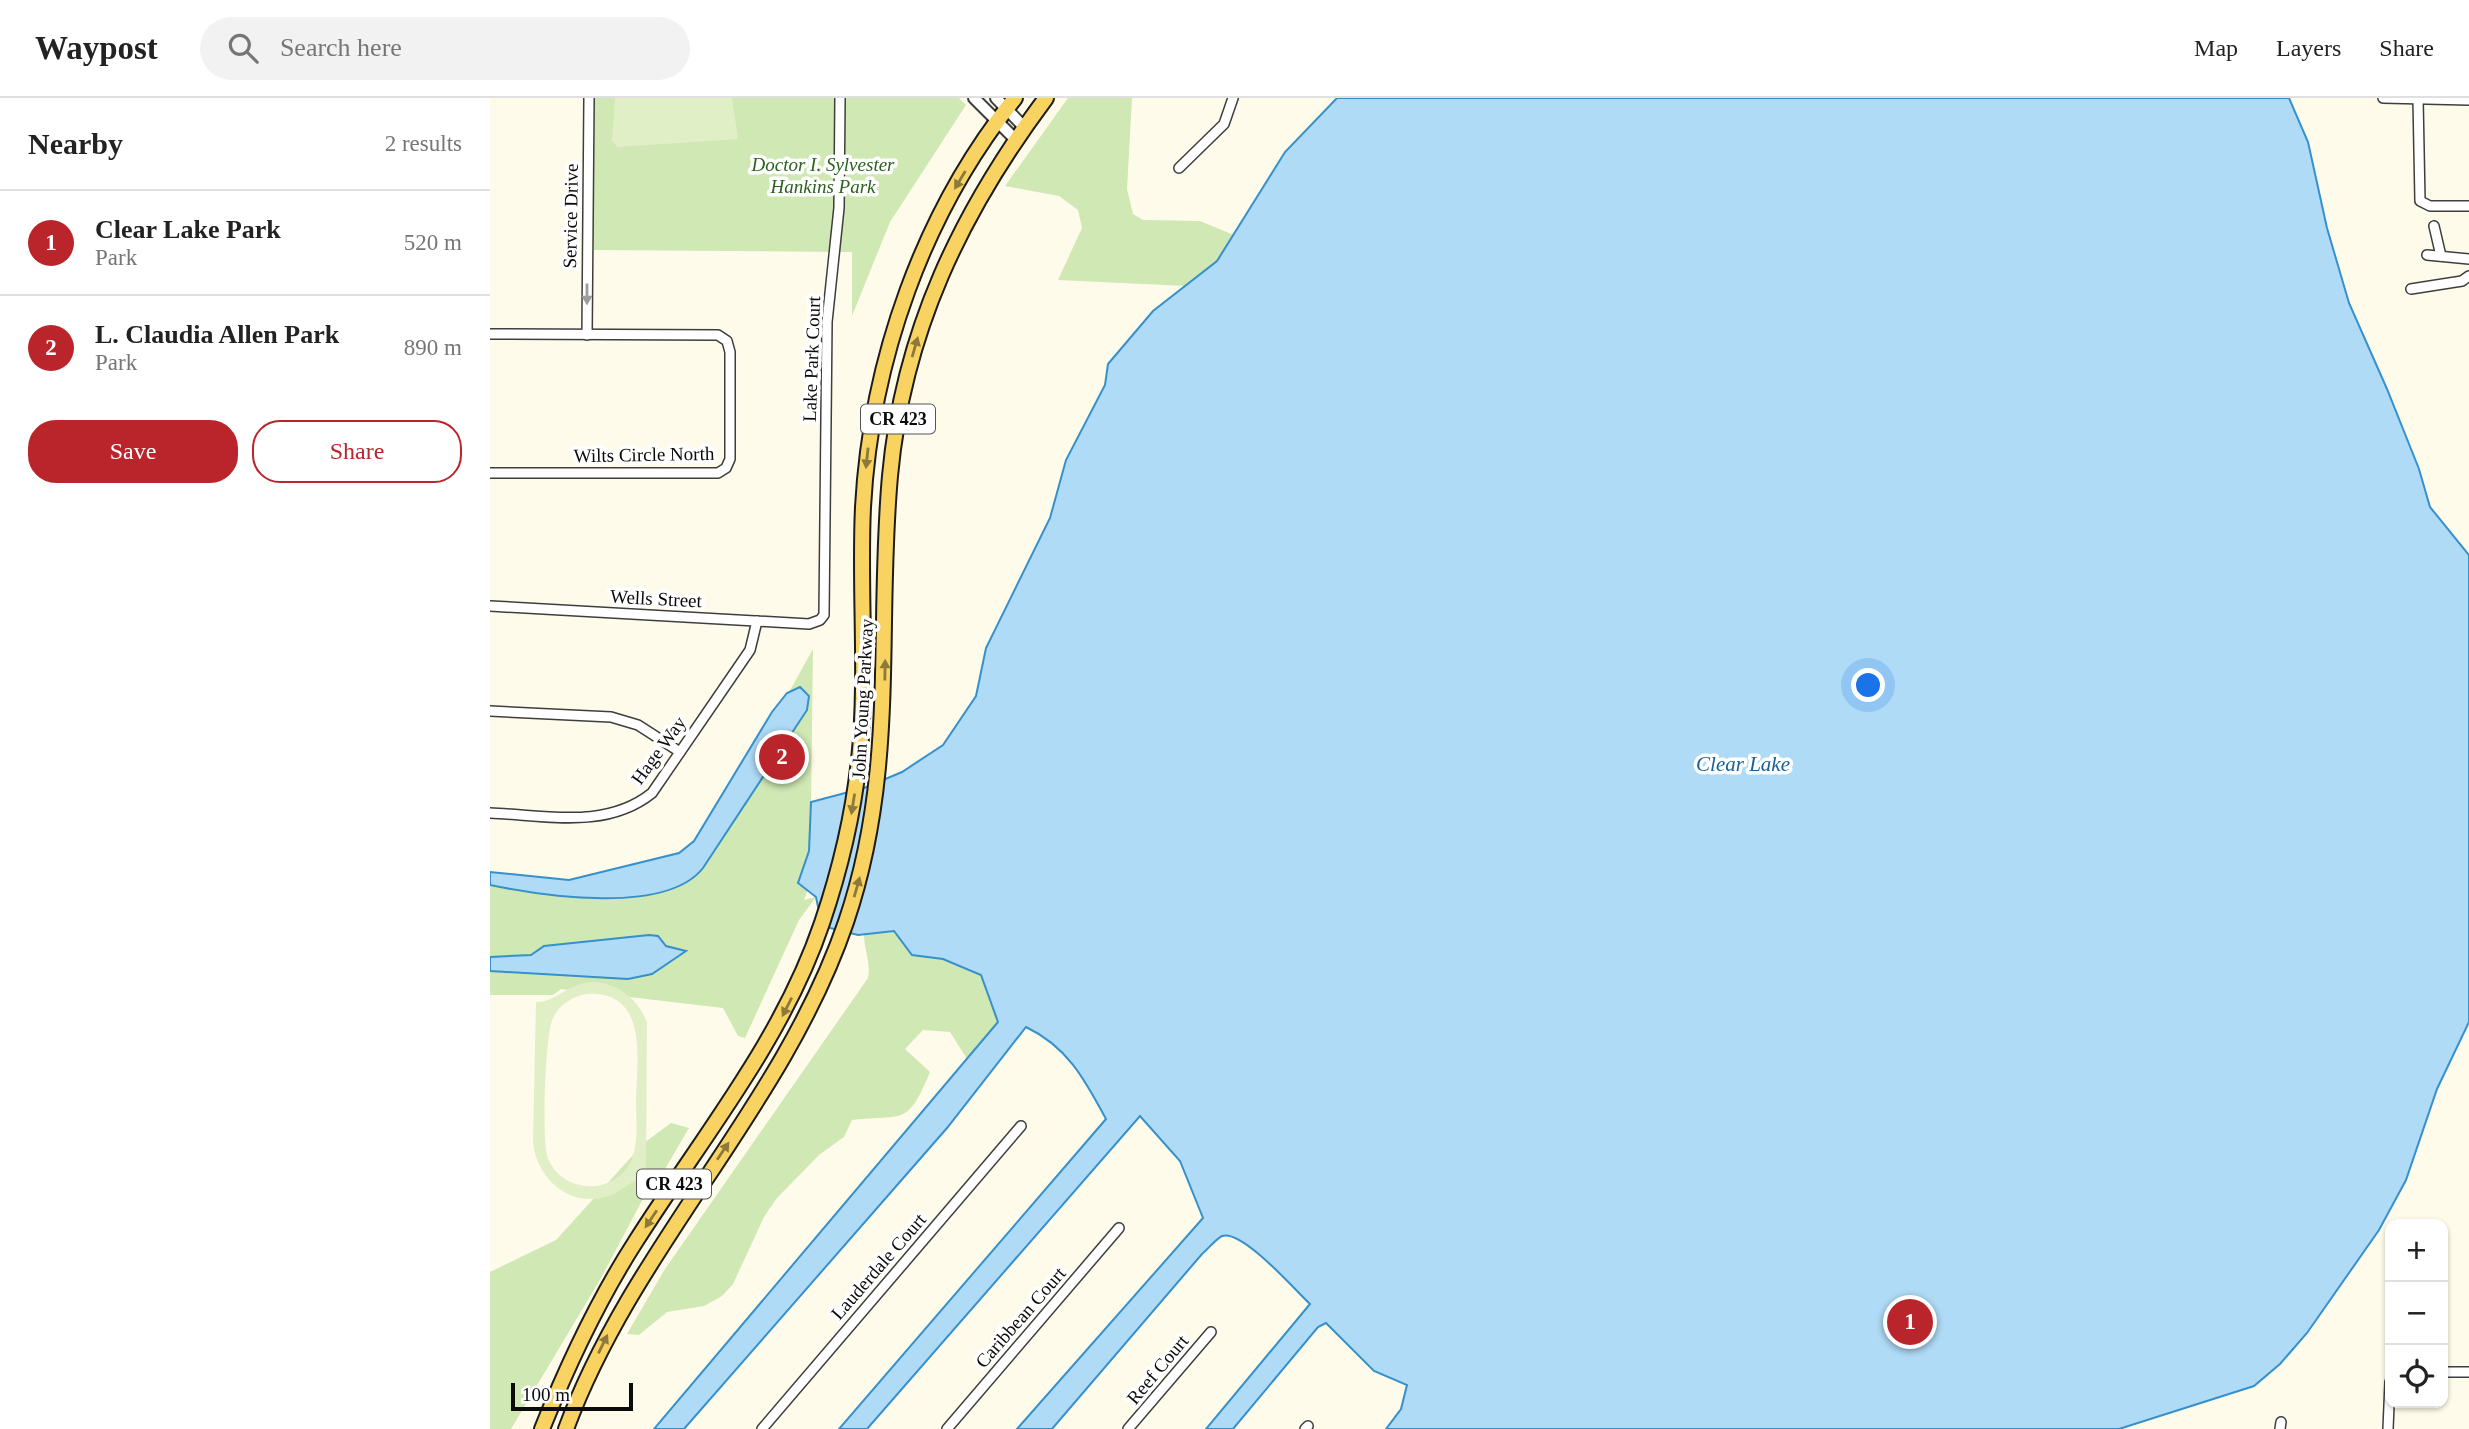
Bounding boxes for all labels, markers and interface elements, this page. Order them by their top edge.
search box [200,17,690,80]
icon: search [224,29,262,67]
text: Waypost [35,30,158,66]
text: Search here [280,33,402,62]
text: Map [2194,35,2238,61]
text: Layers [2276,35,2341,61]
text: Share [2379,35,2434,61]
text: Nearby [28,127,123,160]
text: 2 results [385,131,462,156]
park label: Doctor I. Sylvester Hankins Park [751,154,895,197]
street label: Service Drive [559,163,582,269]
one-way arrow [954,170,966,189]
text: Clear Lake Park [95,215,281,244]
text: 1 [45,230,57,255]
text: 520 m [404,230,462,255]
text: Park [95,245,137,270]
one-way arrow [581,284,593,306]
street label: Lake Park Court [799,295,824,422]
text: L. Claudia Allen Park [95,320,339,349]
text: 2 [45,335,57,360]
text: 890 m [404,335,462,360]
one-way arrow [911,336,921,357]
text: Park [95,350,137,375]
road number: CR 423 [861,404,935,433]
button: Save [28,420,238,483]
button: Share [252,420,462,483]
street label: Wilts Circle North [574,443,715,466]
one-way arrow [862,448,873,470]
street label: Wells Street [610,586,703,611]
street label: John Young Parkway [848,618,877,780]
one-way arrow [879,659,890,681]
your location [1851,668,1885,702]
street label: Hage Way [627,712,690,788]
pin: 2 [759,731,805,783]
water label: Clear Lake [1696,752,1790,776]
one-way arrow [847,793,858,815]
one-way arrow [852,877,862,898]
one-way arrow [781,997,792,1017]
one-way arrow [716,1142,730,1160]
road number: CR 423 [637,1170,711,1198]
street label: Lauderdale Court [827,1209,931,1324]
one-way arrow [644,1210,658,1228]
map controls [2385,1219,2448,1408]
button: + [2385,1219,2448,1282]
street label: Caribbean Court [971,1262,1070,1372]
button: − [2385,1282,2448,1345]
pin: 1 [1887,1296,1933,1348]
street label: Reef Court [1122,1330,1193,1408]
one-way arrow [598,1334,609,1354]
button: locate [2385,1345,2448,1408]
scale bar [511,1380,634,1412]
text: 100 m [522,1384,570,1405]

